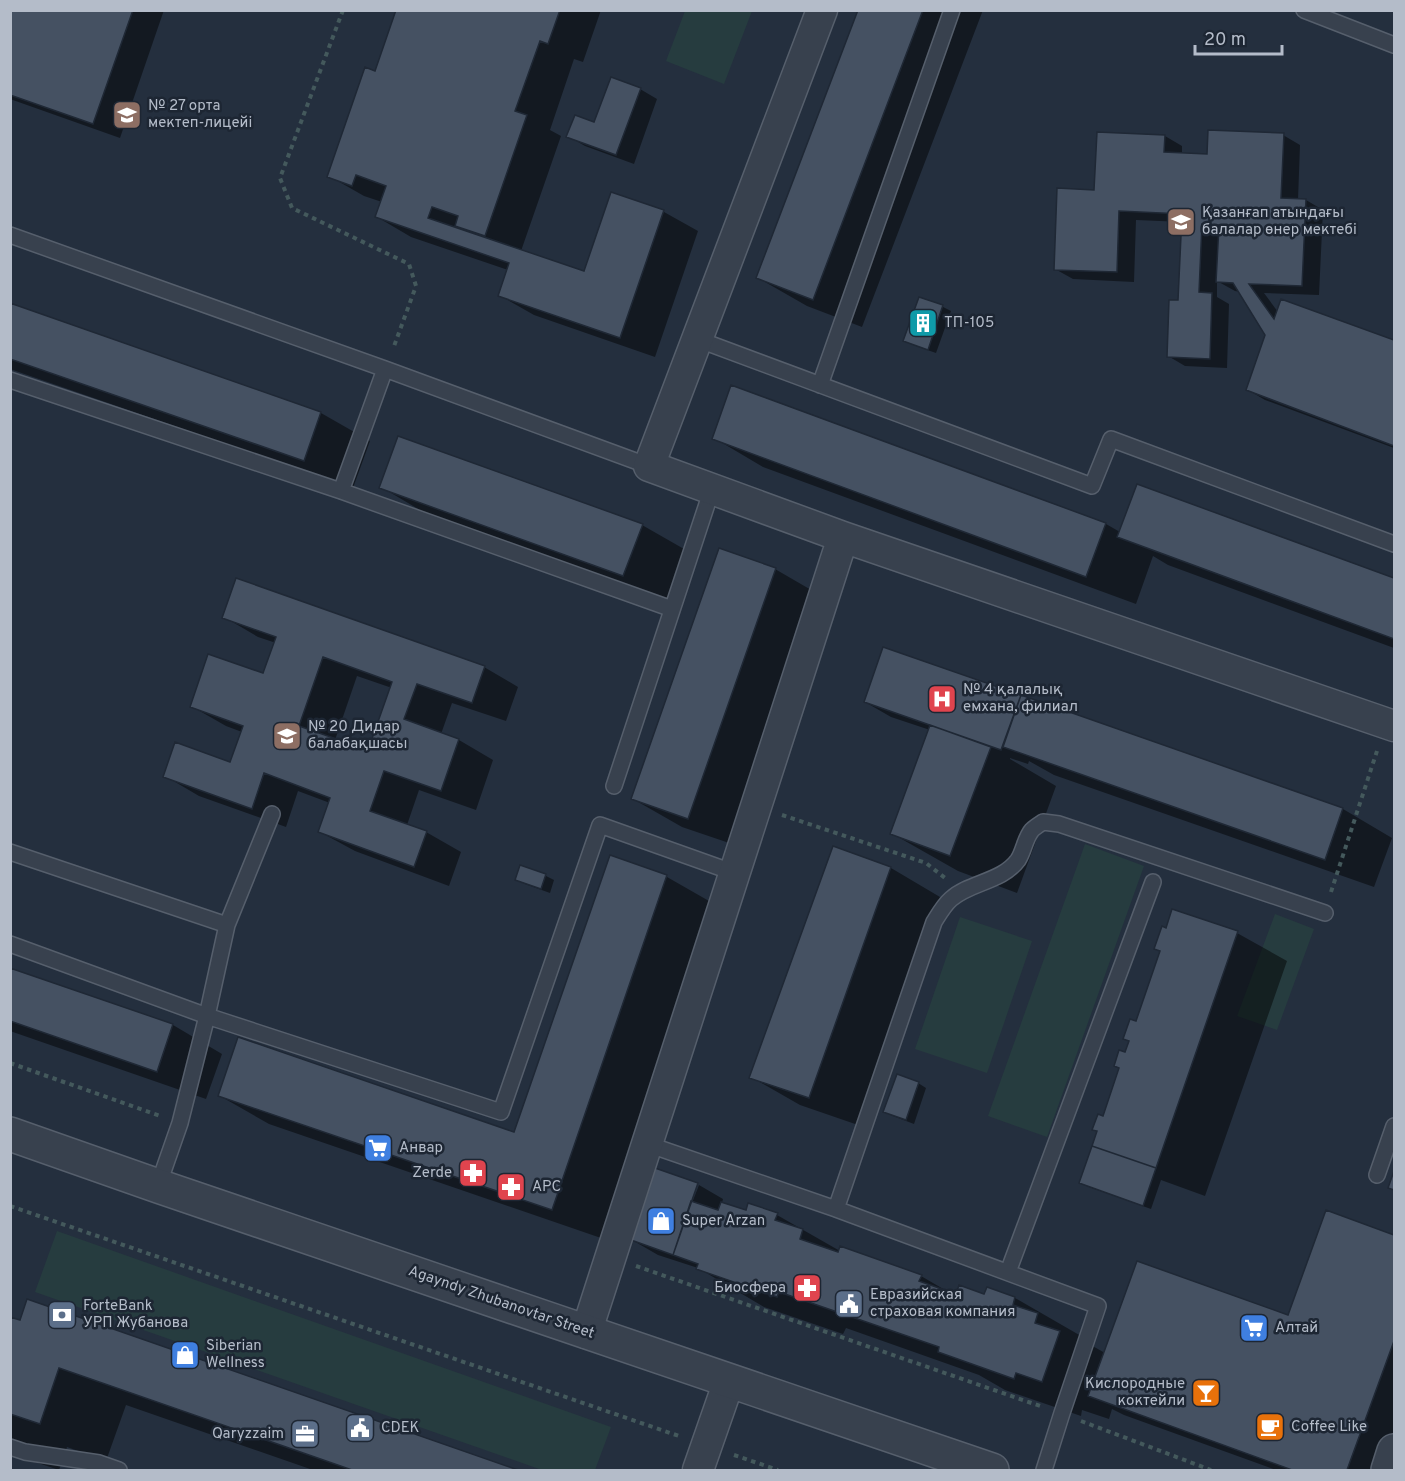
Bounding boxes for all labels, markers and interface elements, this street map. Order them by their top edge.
scale bar [1195,18,1282,56]
text: 20 m [1204,29,1246,52]
place label: № 27 орта мектеп-лицейі [148,97,252,133]
school or university icon: № 27 орта мектеп-лицейі [111,99,143,131]
place label: Қазанғап атындағы балалар өнер мектебі [1202,204,1357,240]
school or university icon: Қазанғап атындағы балалар өнер мектебі [1165,206,1197,238]
building icon: ТП-105 [907,307,939,339]
place label: ТП-105 [944,314,994,333]
place label: № 4 қалалық емхана, филиал [963,681,1078,717]
hospital icon: № 4 қалалық емхана, филиал [926,683,958,715]
place label: № 20 Дидар балабақшасы [308,718,408,754]
school or university icon: № 20 Дидар балабақшасы [271,720,303,752]
supermarket icon: Анвар [362,1132,394,1164]
place label: Анвар [399,1139,443,1158]
pharmacy icon: Zerde [457,1157,489,1189]
place label: Zerde [412,1164,452,1183]
pharmacy icon: АРС [495,1171,527,1203]
place label: АРС [532,1178,561,1197]
shop icon: Super Arzan [645,1205,677,1237]
place label: Super Arzan [682,1212,765,1231]
street label: Agayndy Zhubanovtar Street [405,1262,597,1344]
pharmacy icon: Биосфера [791,1272,823,1304]
place label: Биосфера [714,1279,786,1298]
place label: Евразийская страховая компания [870,1286,1015,1322]
public building icon: Евразийская страховая компания [833,1288,865,1320]
place label: ForteBank УРП Жубанова [83,1297,188,1333]
bank icon: ForteBank УРП Жубанова [46,1299,78,1331]
supermarket icon: Алтай [1238,1312,1270,1344]
place label: Алтай [1275,1319,1318,1338]
place label: Siberian Wellness [206,1337,265,1373]
shop icon: Siberian Wellness [169,1339,201,1371]
place label: Кислородные коктейли [1085,1375,1185,1411]
bar icon: Кислородные коктейли [1190,1377,1222,1409]
cafe icon: Coffee Like [1254,1411,1286,1443]
public building icon: CDEK [344,1412,376,1444]
office icon: Qaryzzaim [289,1418,321,1450]
place label: Coffee Like [1291,1418,1367,1437]
place label: CDEK [381,1419,420,1438]
place label: Qaryzzaim [212,1425,284,1444]

